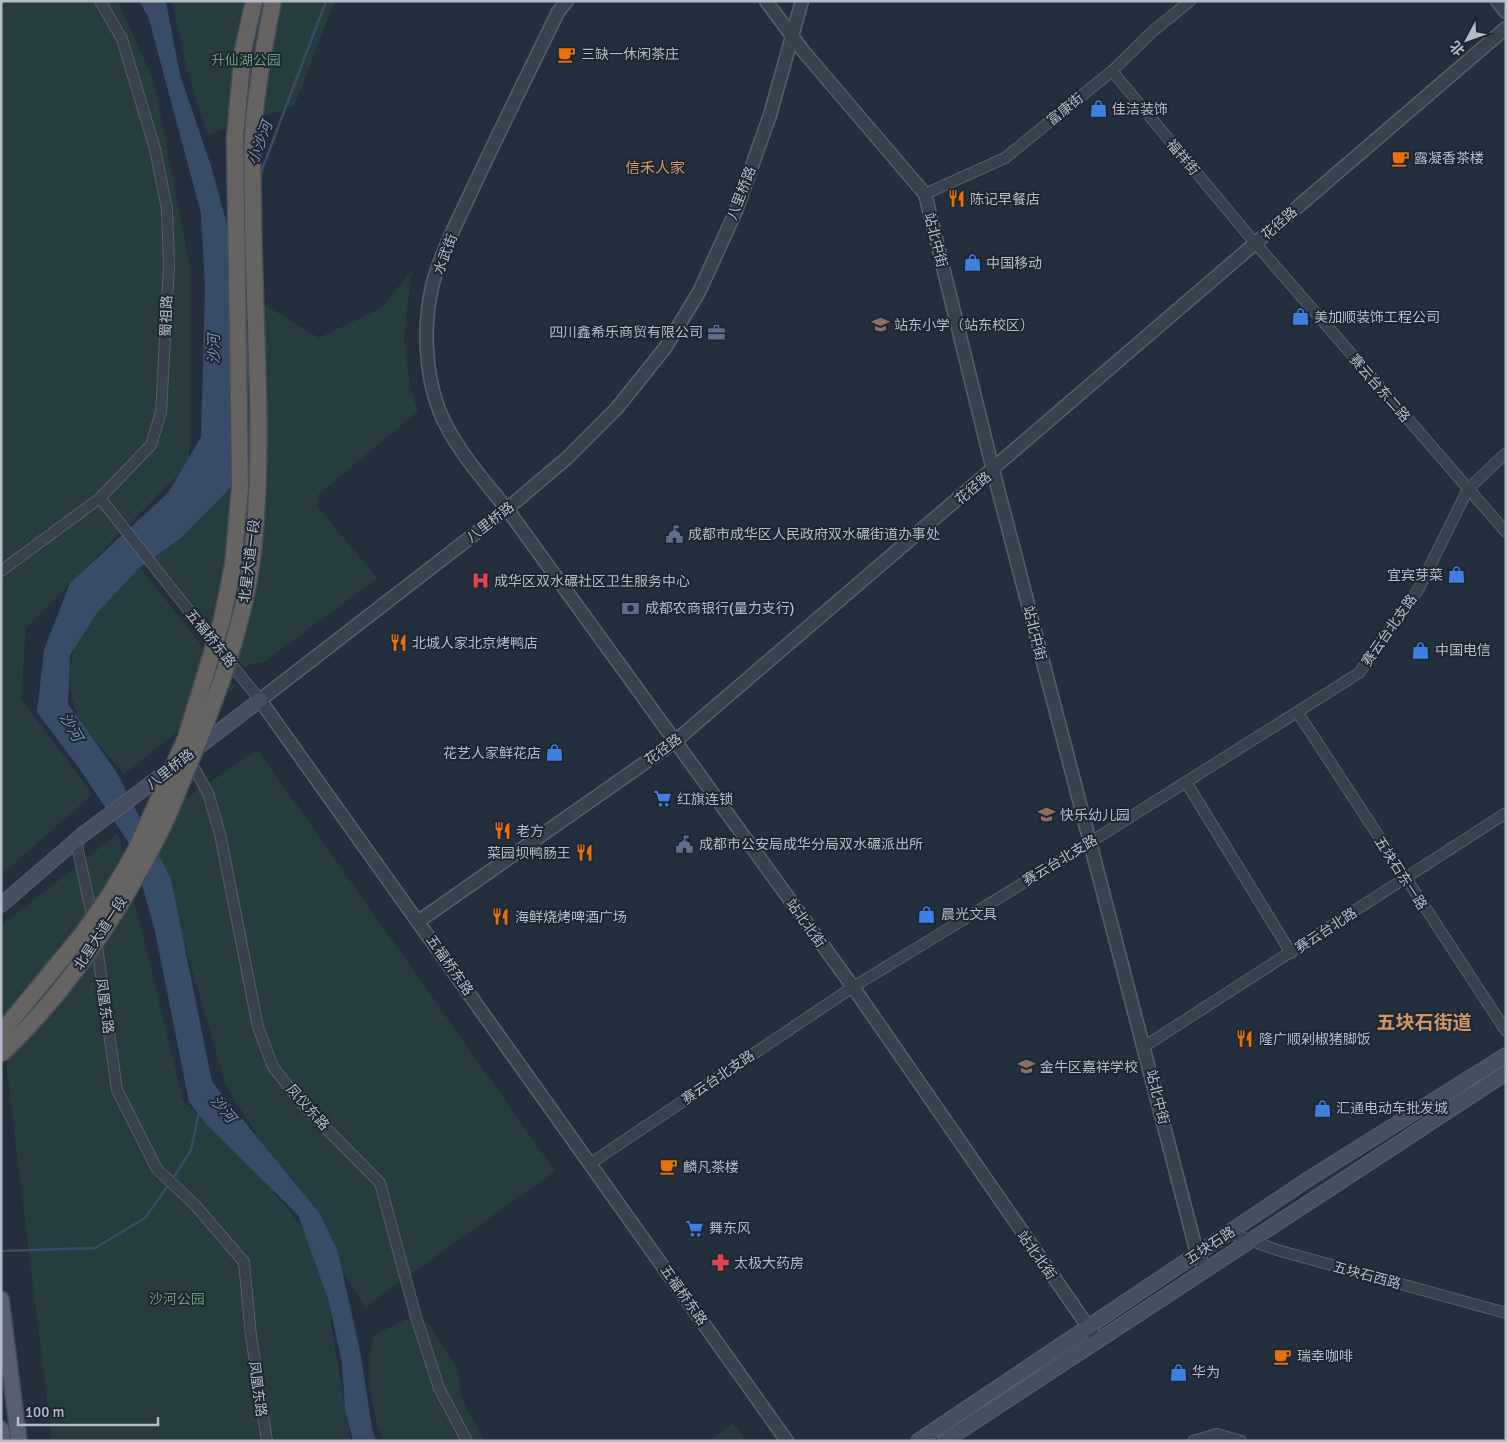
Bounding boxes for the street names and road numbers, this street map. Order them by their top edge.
street label: 富康街 [1044,90,1087,129]
street label: 福祥街 [1163,136,1203,179]
street label: 八里桥路 [723,164,759,222]
street label: 花径路 [1258,203,1301,244]
street label: 站北中街 [920,211,951,269]
street label: 水武街 [430,232,461,277]
street label: 蜀祖路 [157,295,176,337]
street label: 赛云台东二路 [1346,351,1414,426]
street label: 花径路 [952,468,995,508]
street label: 八里桥路 [463,498,518,546]
street label: 北星大道一段 [236,518,263,604]
street label: 赛云台北支路 [1358,591,1420,670]
street label: 站北中街 [1019,604,1050,662]
street label: 五福桥东路 [182,606,239,671]
street label: 花径路 [641,730,685,769]
street label: 八里桥路 [143,745,198,793]
street label: 赛云台北支路 [1020,832,1101,889]
street label: 五块石东一路 [1371,833,1431,913]
street label: 北星大道一段 [70,893,130,973]
street label: 站北北街 [782,896,829,951]
street label: 赛云台北路 [1292,904,1360,957]
street label: 五福桥东路 [423,932,477,999]
street label: 凤凰东路 [92,977,117,1035]
street label: 赛云台北支路 [679,1047,758,1108]
street label: 站北中街 [1142,1068,1173,1126]
street label: 凤仪东路 [283,1081,333,1134]
street label: 五块石路 [1182,1223,1238,1268]
street label: 站北北街 [1014,1227,1060,1283]
street label: 五块石西路 [1331,1258,1403,1293]
street label: 五福桥东路 [657,1262,711,1329]
street label: 凤凰东路 [245,1360,270,1418]

